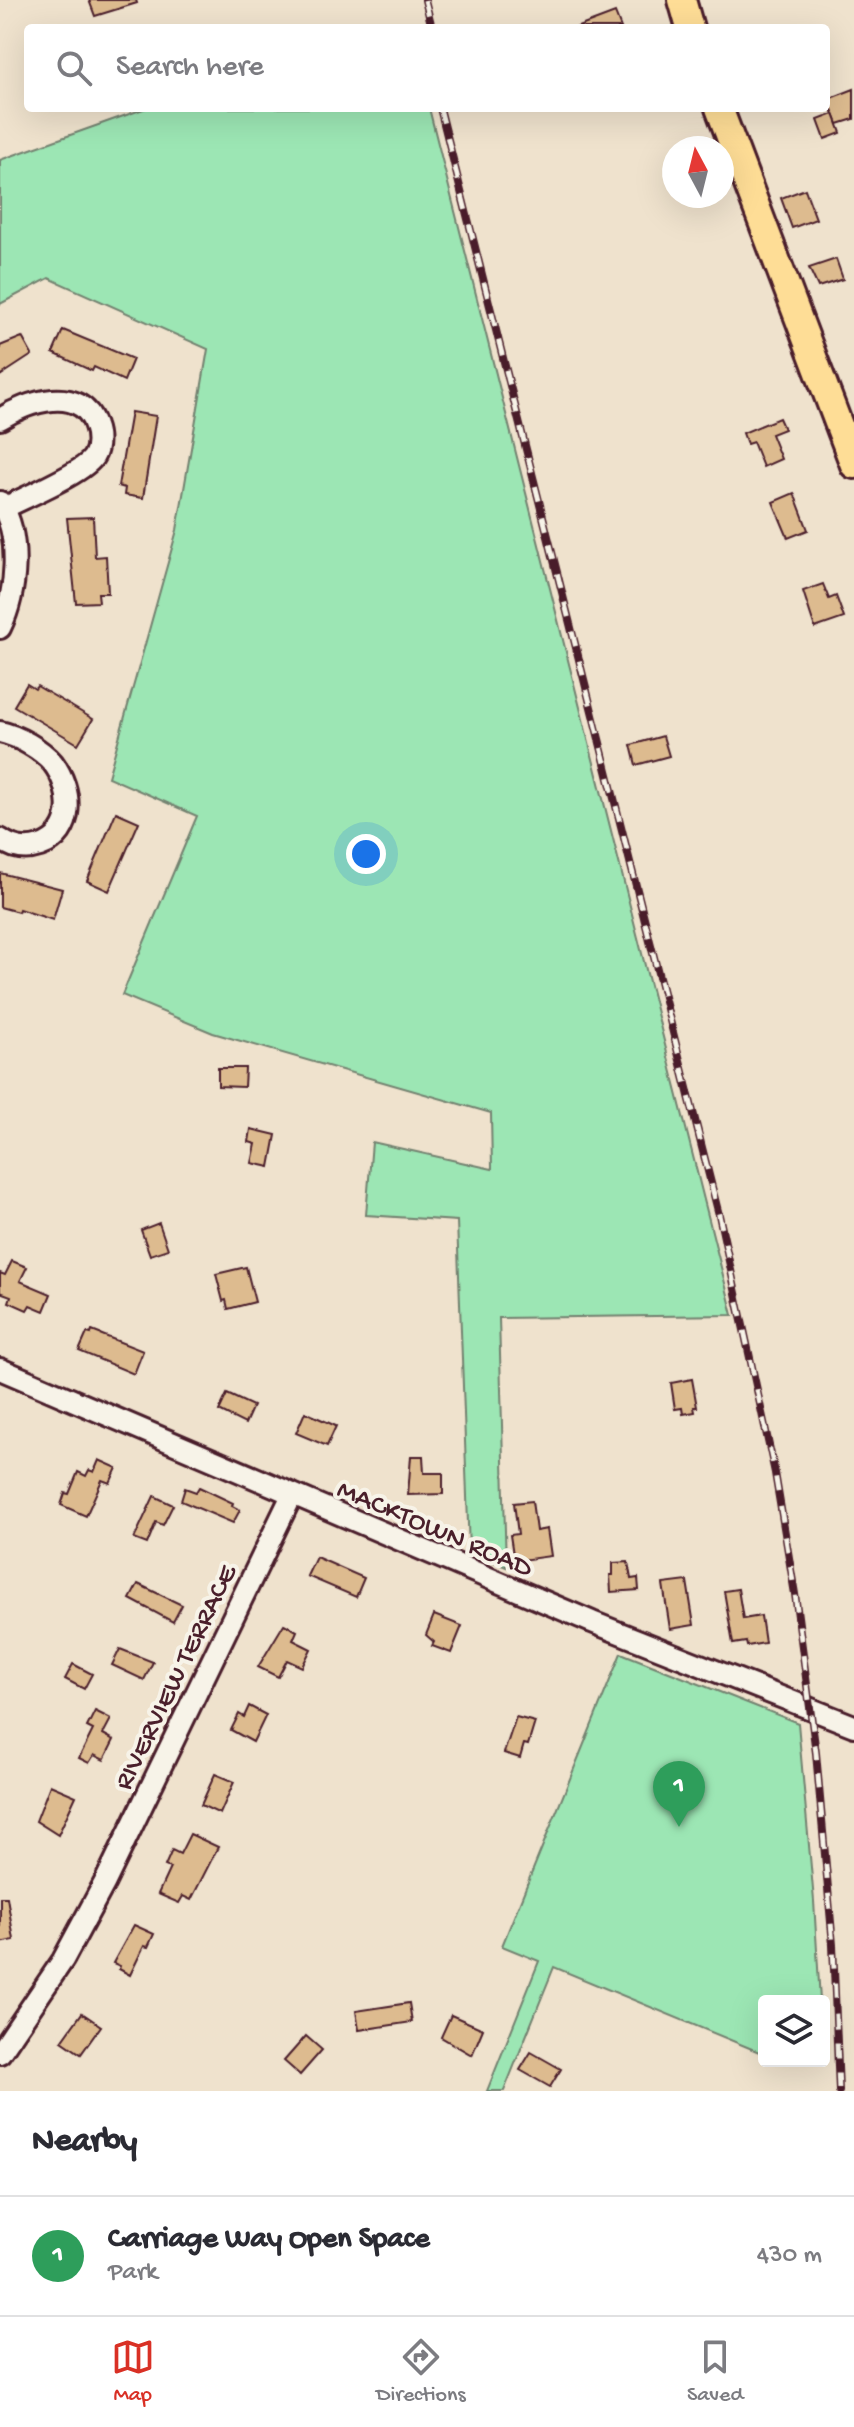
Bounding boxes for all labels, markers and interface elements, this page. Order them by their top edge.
search box [24,24,830,112]
icon: search [52,46,96,90]
text: Search here [116,51,264,86]
north arrow [662,136,734,208]
your location [346,834,386,874]
street label: MACKTOWN ROAD [332,1474,538,1586]
street label: RIVERVIEW TERRACE [108,1559,246,1796]
pin: 1 [653,1761,705,1827]
map controls [758,1995,830,2067]
button: layers [758,1995,830,2067]
text: Nearby [32,2123,137,2163]
text: Carriage Way Open Space [108,2223,430,2258]
text: 1 [53,2241,63,2272]
text: 430 m [757,2241,822,2272]
text: Park [108,2258,158,2289]
tab: Map [111,2335,155,2409]
tab: Directions [376,2335,466,2409]
tab: Saved [687,2335,743,2409]

